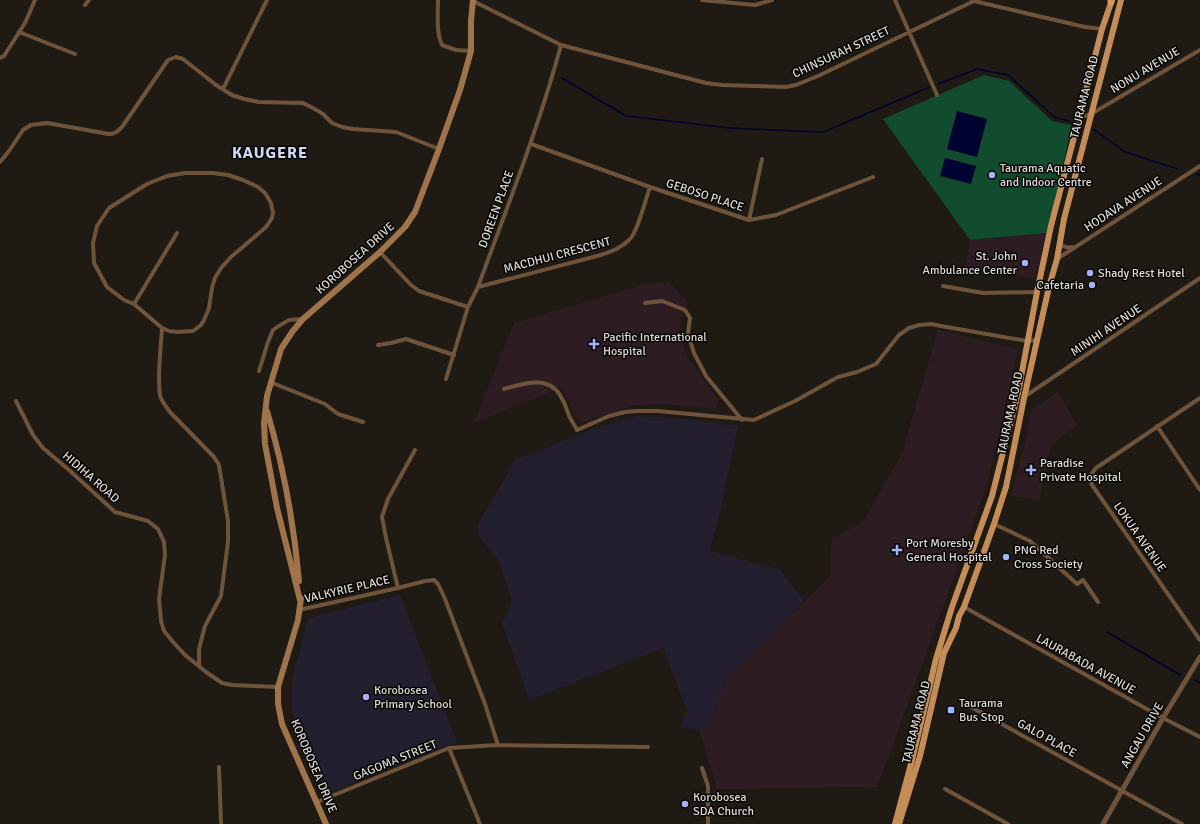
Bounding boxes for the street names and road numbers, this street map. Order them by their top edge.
street label: CHINSURAH STREET [790,23,892,82]
street label: NONU AVENUE [1108,44,1183,97]
street label: TAURAMA ROAD [1067,54,1102,140]
street label: DOREEN PLACE [475,168,518,250]
street label: HODAVA AVENUE [1081,174,1165,235]
street label: GEBOSO PLACE [664,176,746,215]
street label: KOROBOSEA DRIVE [313,219,398,298]
street label: MACDHUI CRESCENT [502,234,612,277]
street label: MINIHI AVENUE [1068,301,1145,360]
street label: TAURAMA ROAD [994,370,1027,456]
street label: HIDIHA ROAD [59,448,123,506]
street label: LOKUA AVENUE [1110,499,1169,575]
street label: VALKYRIE PLACE [303,572,392,607]
street label: LAURABADA AVENUE [1033,631,1138,698]
street label: TAURAMA ROAD [899,679,934,765]
street label: ANGAU DRIVE [1118,700,1167,771]
street label: GALO PLACE [1014,716,1079,761]
street label: KOROBOSEA DRIVE [287,717,340,816]
street label: GAGOMA STREET [351,737,439,784]

